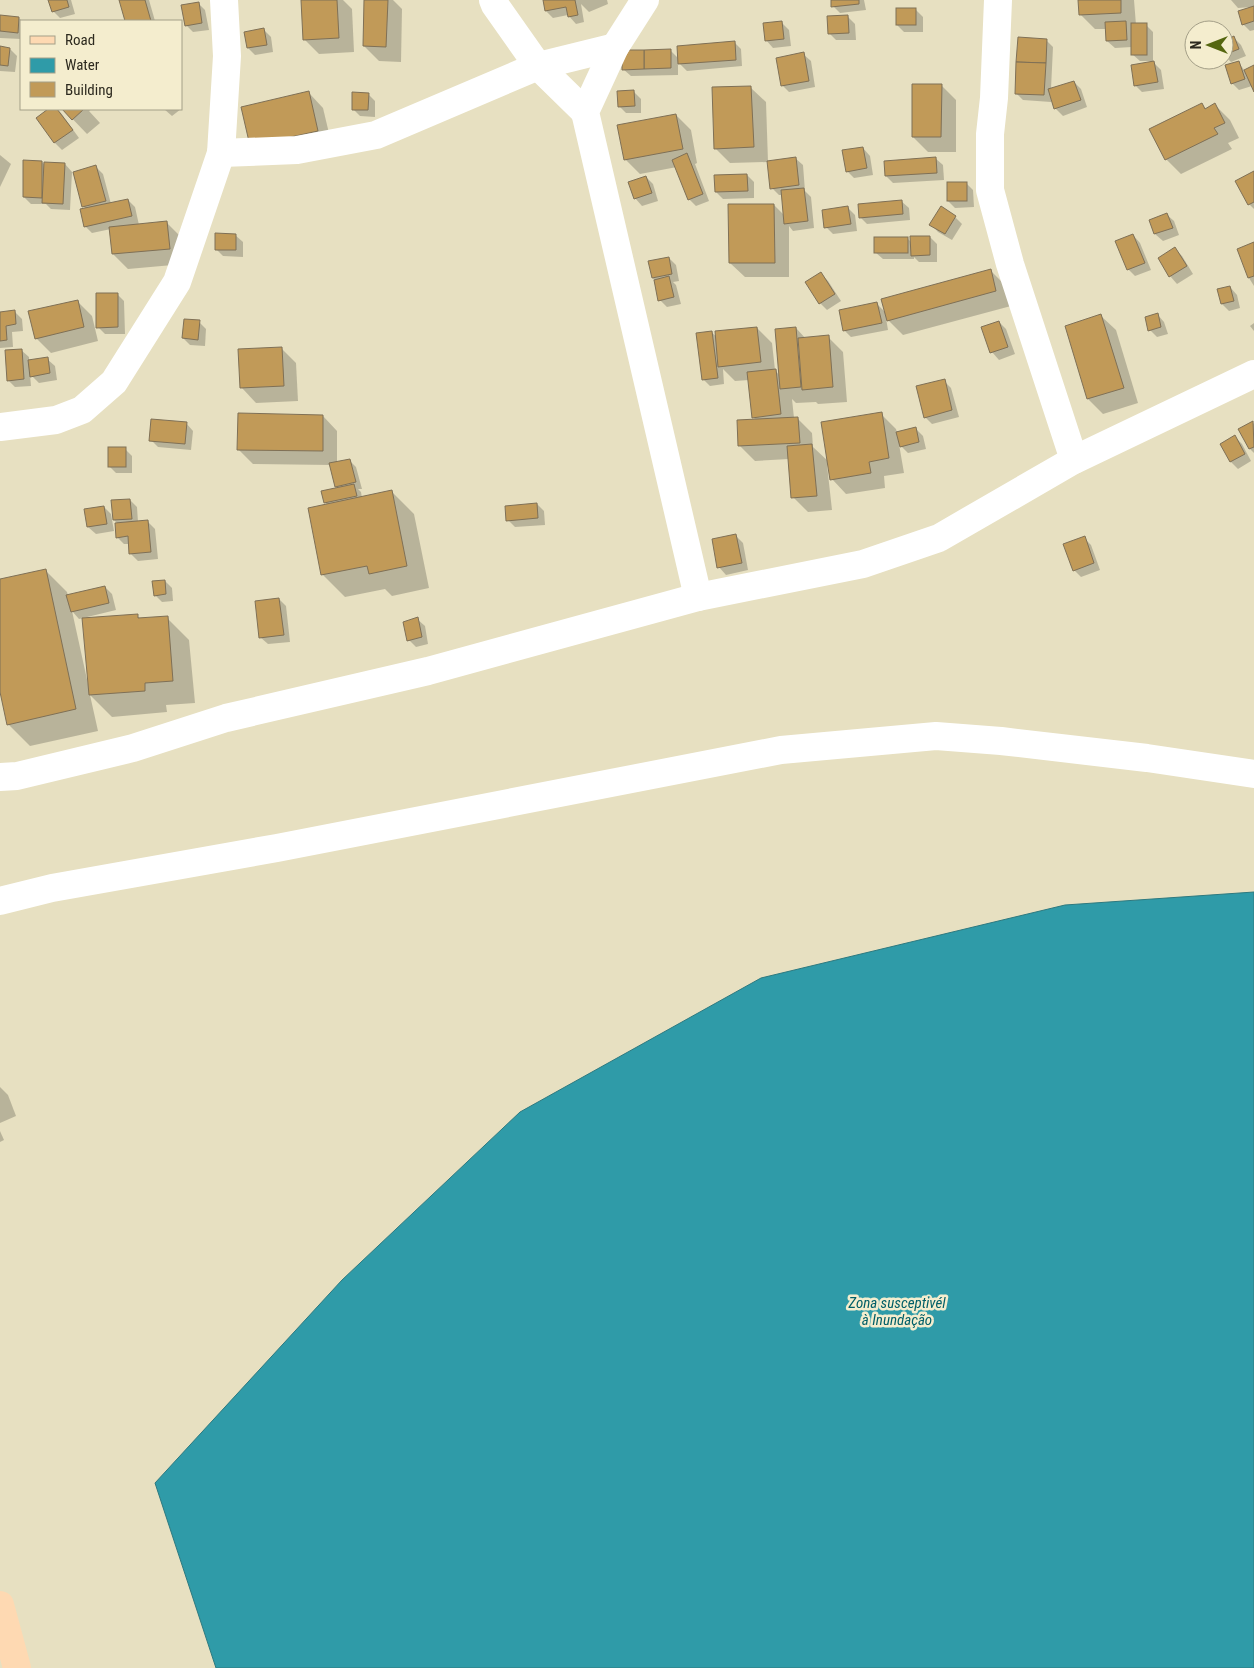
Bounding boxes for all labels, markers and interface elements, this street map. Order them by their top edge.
legend [20,20,182,110]
north arrow [1184,20,1234,70]
text: Road [65,31,95,49]
text: N [1188,41,1204,49]
text: Water [65,56,100,74]
text: Building [65,81,113,99]
water label: Zona susceptivél à Inundação [847,1294,946,1329]

